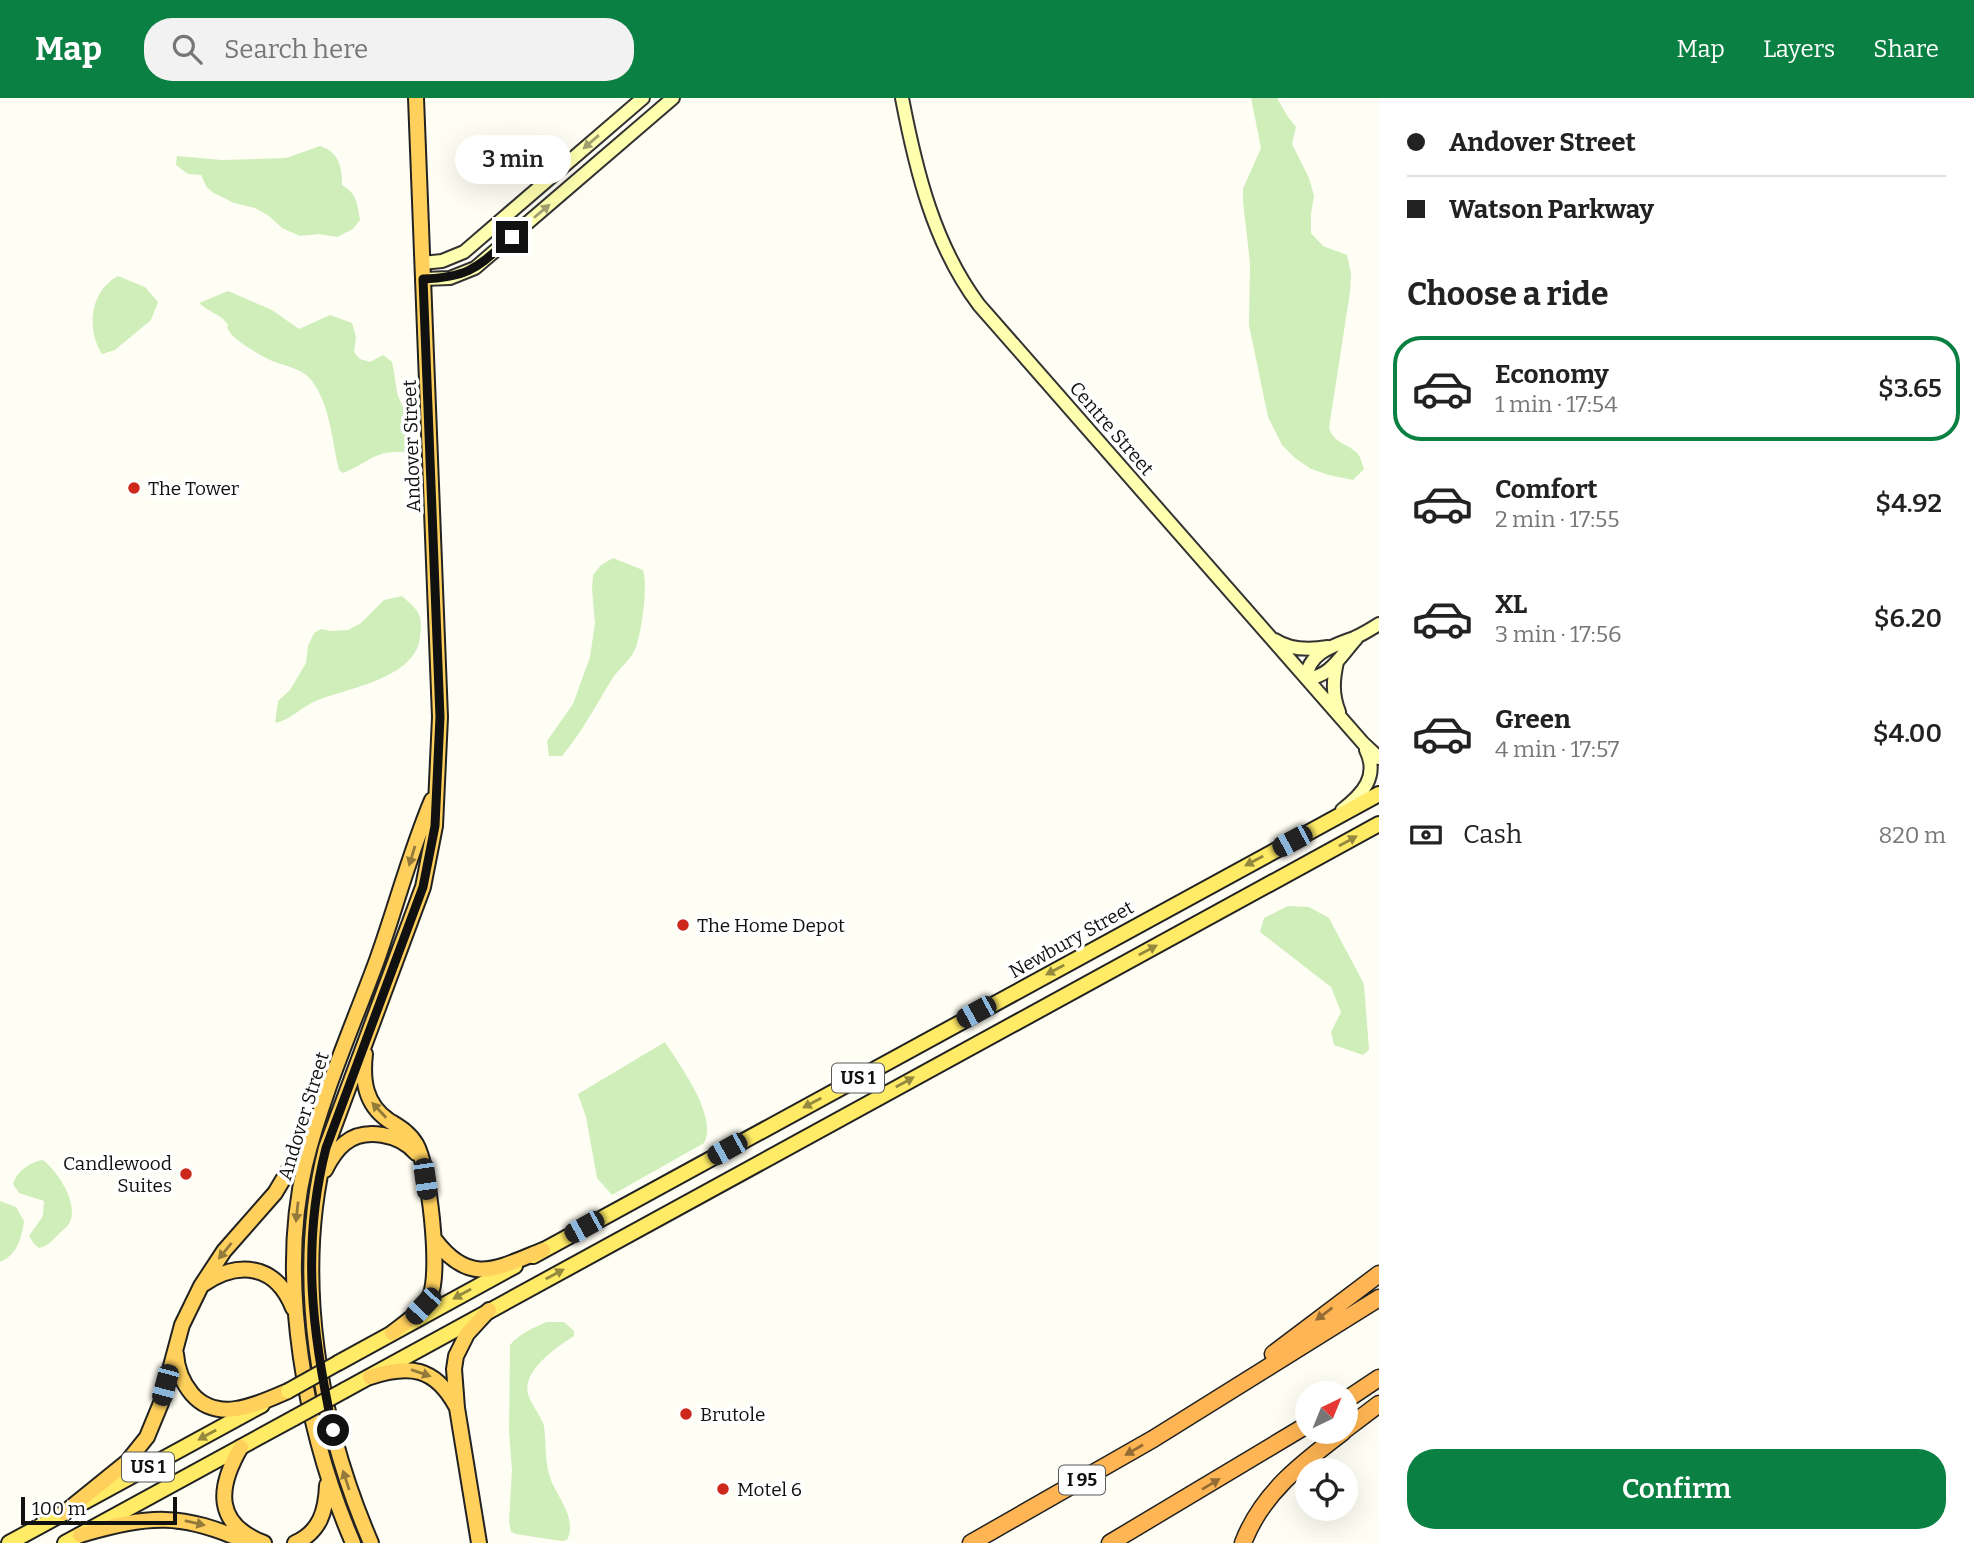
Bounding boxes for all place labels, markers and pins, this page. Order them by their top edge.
place label: The Tower [148,477,240,500]
marker: The Tower [126,480,142,496]
place label: The Home Depot [697,914,845,937]
marker: The Home Depot [675,917,691,933]
place label: Candlewood Suites [63,1152,172,1197]
marker: Candlewood Suites [178,1166,194,1182]
place label: Brutole [700,1403,765,1426]
marker: Brutole [678,1406,694,1422]
place label: Motel 6 [737,1478,802,1501]
marker: Motel 6 [715,1481,731,1497]

